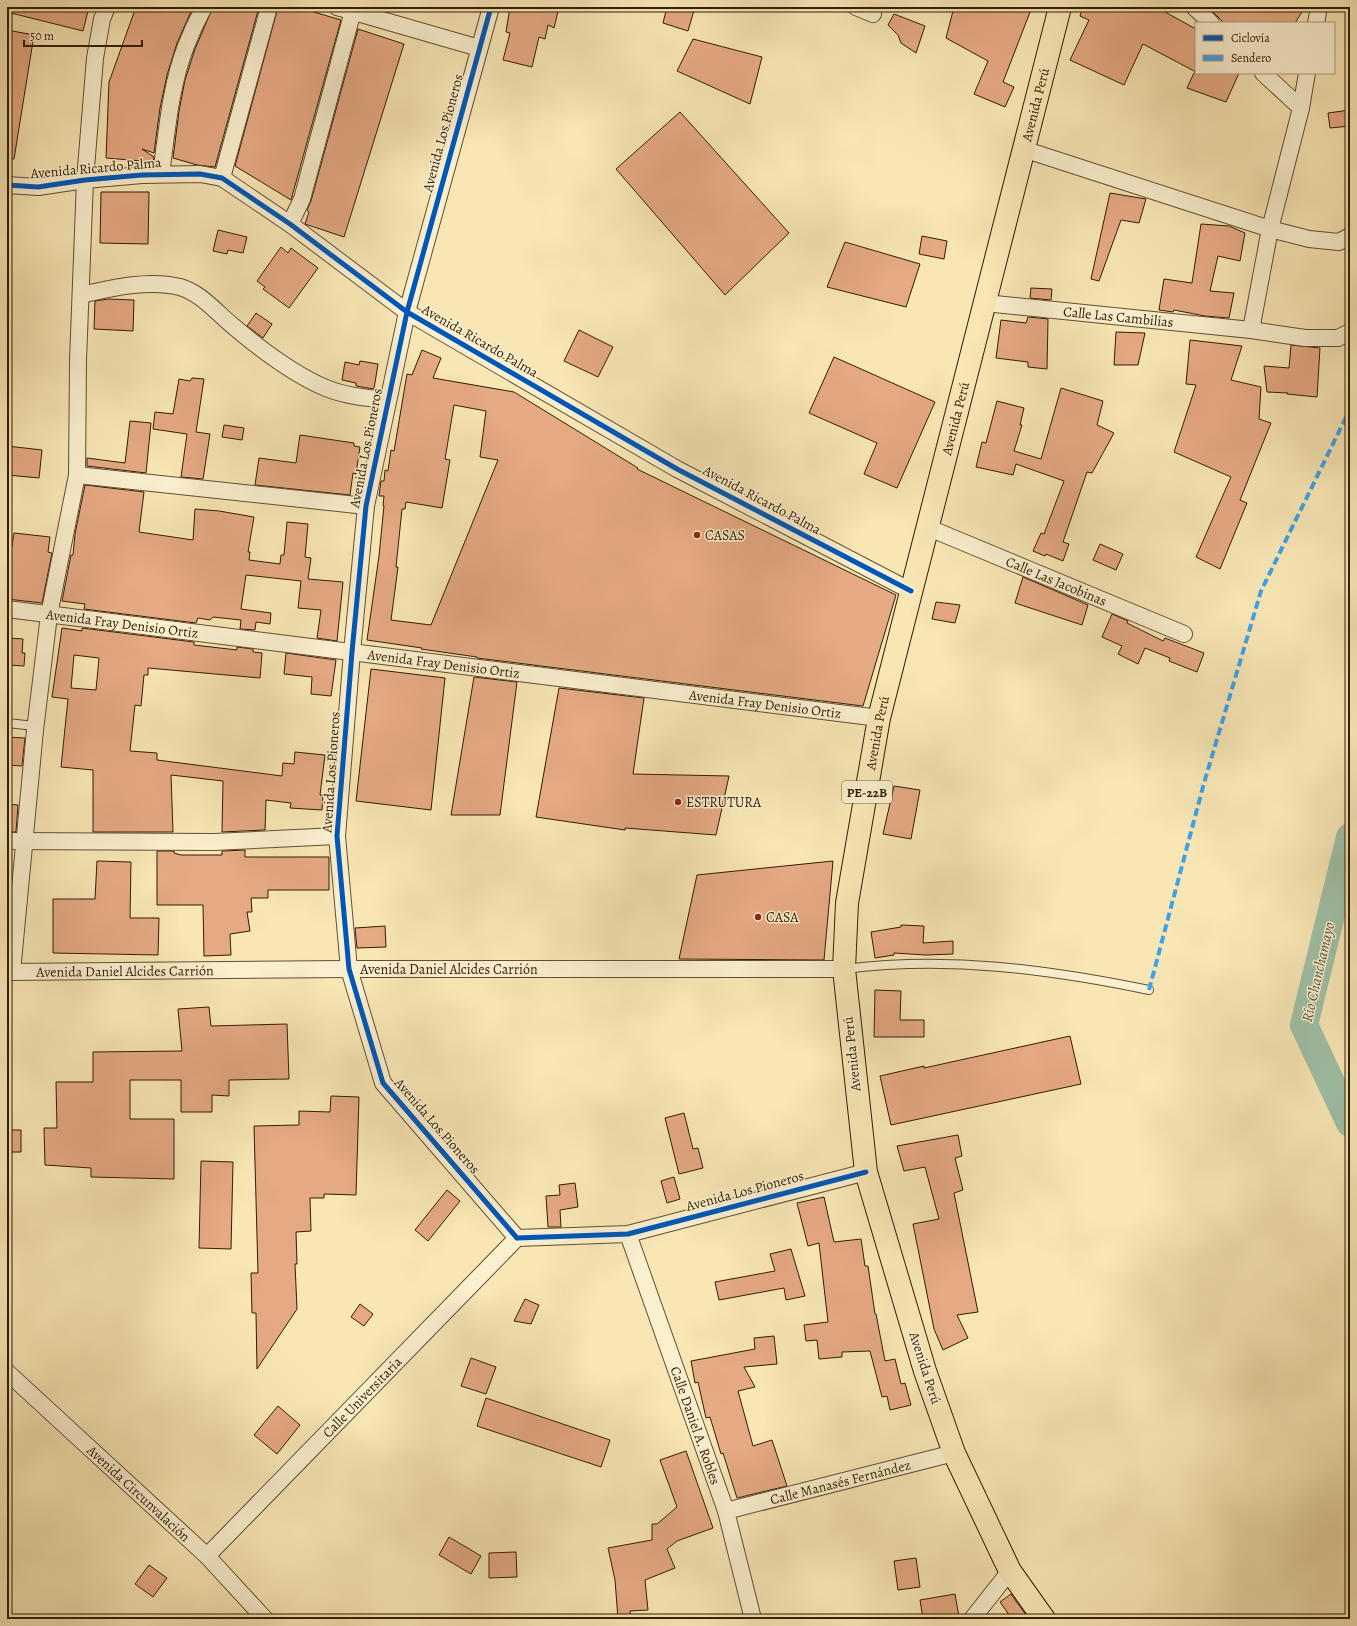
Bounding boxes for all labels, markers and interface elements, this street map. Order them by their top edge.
scale bar [24,22,142,48]
legend [1195,22,1335,74]
text: 50 m [30,28,54,44]
text: Ciclovía [1231,30,1270,46]
text: Sendero [1231,50,1271,66]
street label: Avenida Perú [1016,65,1054,144]
street label: Avenida Los Pioneros [418,72,468,195]
street label: Avenida Ricardo Palma [29,153,163,183]
street label: Avenida Ricardo Palma [418,299,542,382]
street label: Calle Las Cambilias [1062,301,1174,332]
street label: Avenida Perú [937,379,974,458]
street label: Avenida Los Pioneros [345,387,387,510]
street label: Avenida Ricardo Palma [699,460,825,539]
place label: CASAS [705,526,745,545]
marker: CASAS [692,530,702,540]
street label: Calle Las Jacobinas [1003,552,1110,610]
street label: Avenida Fray Denisio Ortiz [44,604,199,642]
street label: Avenida Fray Denisio Ortiz [365,645,521,683]
street label: Avenida Fray Denisio Ortiz [687,685,842,723]
street label: Avenida Perú [861,693,894,772]
street label: Avenida Los Pioneros [317,711,345,834]
road number: PE-22B [842,781,892,803]
place label: ESTRUTURA [686,793,762,812]
marker: ESTRUTURA [673,797,683,807]
place label: CASA [766,908,799,927]
marker: CASA [753,912,763,922]
water label: Río Chanchamayo [1297,920,1339,1024]
street label: Avenida Daniel Alcides Carrión [359,960,538,979]
street label: Avenida Daniel Alcides Carrión [35,961,214,981]
street label: Avenida Perú [839,1015,865,1093]
street label: Avenida Los Pioneros [389,1073,484,1178]
street label: Avenida Los Pioneros [683,1166,806,1216]
street label: Avenida Perú [904,1328,946,1407]
street label: Calle Universitaria [318,1352,406,1442]
street label: Calle Daniel A. Robles [666,1364,725,1487]
street label: Avenida Circunvalación [82,1440,195,1546]
street label: Calle Manasés Fernández [768,1455,913,1509]

